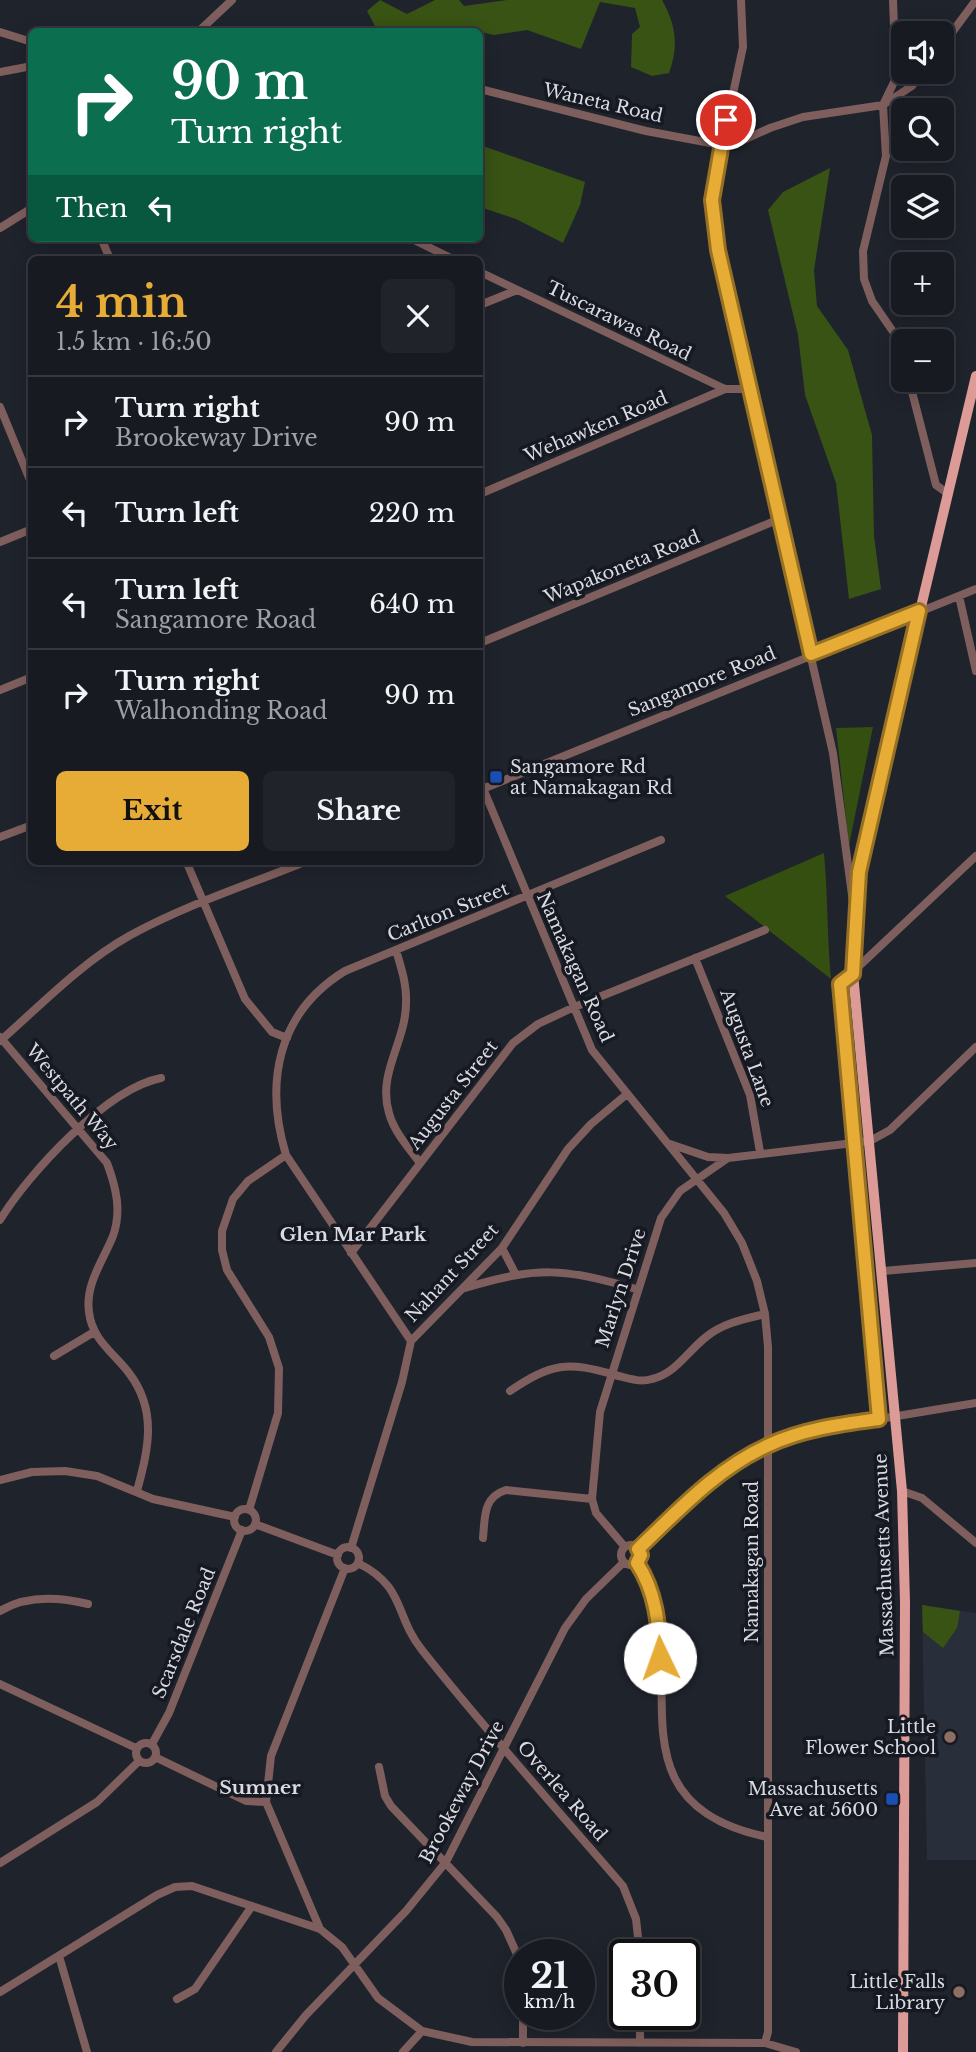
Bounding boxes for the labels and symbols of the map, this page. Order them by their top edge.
street label: Waneta Road [540,78,665,127]
pin [696,90,756,150]
street label: Tuscarawas Road [543,277,695,365]
street label: Wehawken Road [520,387,671,468]
street label: Wapakoneta Road [540,526,703,609]
street label: Sangamore Road [625,642,779,722]
place label: Sangamore Rd at Namakagan Rd [510,756,672,799]
marker: Sangamore Rd at Namakagan Rd [488,769,504,785]
street label: Carlton Street [384,878,512,946]
street label: Namakagan Road [532,888,618,1046]
street label: Augusta Lane [715,985,779,1110]
street label: Augusta Street [403,1036,503,1155]
street label: Westpath Way [21,1039,123,1155]
street label: Nahant Street [401,1219,503,1327]
district label: Glen Mar Park [280,1223,427,1246]
street label: Marlyn Drive [591,1225,651,1351]
street label: Massachusetts Avenue [869,1453,899,1657]
street label: Namakagan Road [741,1481,763,1643]
street label: Scarsdale Road [148,1564,220,1702]
position arrow [623,1621,697,1695]
place label: Little Flower School [805,1716,936,1759]
street label: Brookeway Drive [415,1717,509,1867]
marker: Little Flower School [942,1729,958,1745]
street label: Overlea Road [513,1736,611,1846]
district label: Sumner [219,1776,301,1799]
place label: Massachusetts Ave at 5600 [748,1778,878,1821]
marker: Massachusetts Ave at 5600 [884,1791,900,1807]
speed limit sign: 30 [609,1939,700,2030]
place label: Little Falls Library [850,1971,945,2014]
marker: Little Falls Library [951,1984,967,2000]

